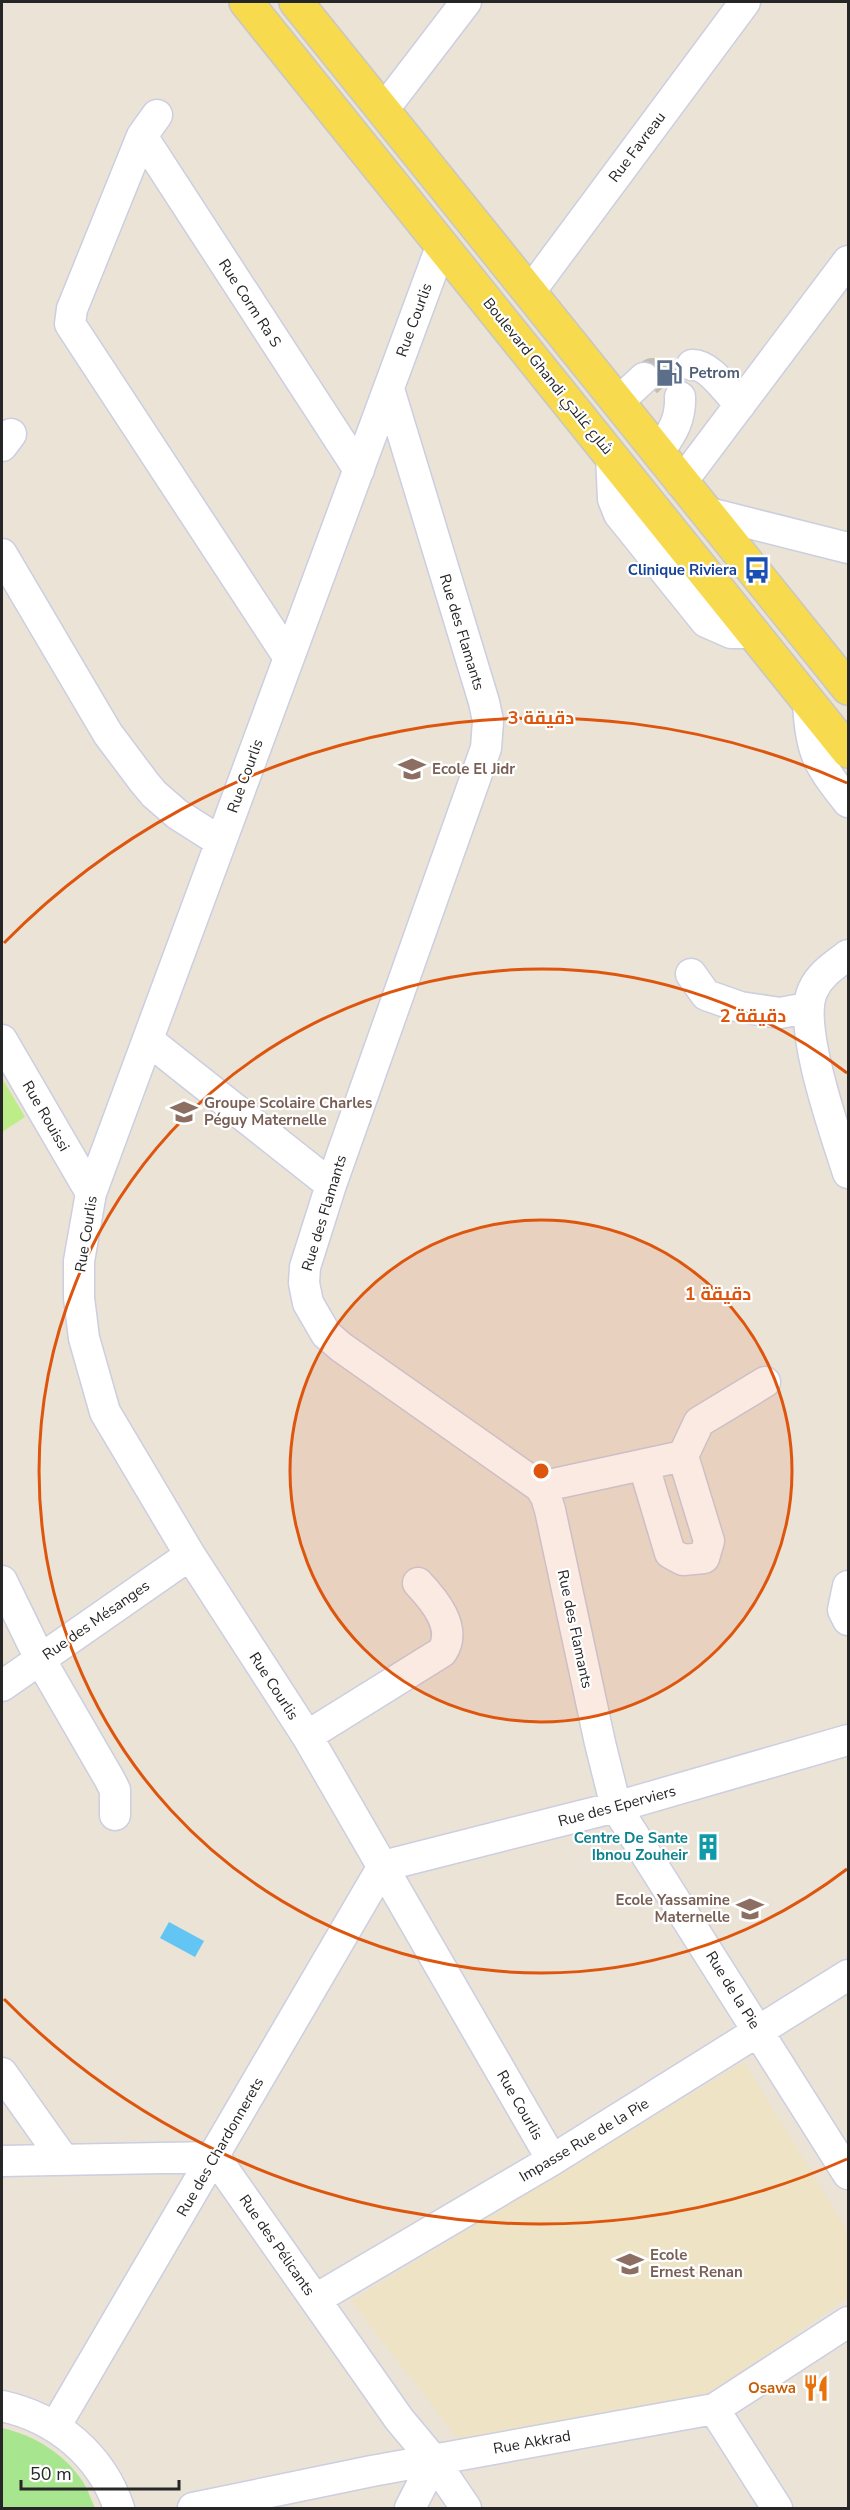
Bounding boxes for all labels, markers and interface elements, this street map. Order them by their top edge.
street label: Rue Favreau [604,108,670,186]
street label: Rue Corm Ra S [214,255,286,351]
street label: Rue Courlis [391,280,437,360]
street label: Boulevard Ghandi شارع غاندي [477,293,618,460]
fuel station icon: Petrom [654,358,684,388]
place label: Petrom [689,363,740,383]
bus stop icon: Clinique Riviera [742,555,772,585]
place label: Clinique Riviera [628,560,737,580]
street label: Rue des Flamants [435,571,489,693]
text: 3 دقيقة [508,706,574,730]
street label: Rue Courlis [222,736,268,816]
school or university icon: Ecole El Jidr [397,754,427,784]
place label: Ecole El Jidr [432,759,515,779]
text: 2 دقيقة [720,1004,786,1028]
street label: Rue Rouissi [18,1077,74,1155]
place label: Groupe Scolaire Charles Péguy Maternelle [204,1093,372,1130]
school or university icon: Groupe Scolaire Charles Péguy Maternelle [169,1097,199,1127]
street label: Rue des Flamants [297,1152,351,1274]
street label: Rue Courlis [70,1194,102,1274]
text: 1 دقيقة [685,1282,751,1306]
centre of rings [531,1461,551,1481]
street label: Rue des Flamants [553,1568,597,1690]
street label: Rue des Mésanges [38,1576,154,1664]
street label: Rue Courlis [245,1648,303,1724]
street label: Rue des Eperviers [556,1781,678,1831]
place label: Centre De Sante Ibnou Zouheir [574,1828,688,1865]
building icon: Centre De Sante Ibnou Zouheir [693,1832,723,1862]
place label: Ecole Yassamine Maternelle [616,1890,730,1927]
school or university icon: Ecole Yassamine Maternelle [735,1894,765,1924]
street label: Rue de la Pie [701,1947,765,2033]
street label: Rue Courlis [492,2067,548,2143]
street label: Rue des Chardonnerets [172,2074,268,2220]
street label: Impasse Rue de la Pie [516,2093,652,2187]
street label: Rue des Pélicants [235,2191,319,2299]
place label: Ecole Ernest Renan [650,2245,743,2282]
school or university icon: Ecole Ernest Renan [615,2249,645,2279]
restaurant icon: Osawa [801,2373,831,2403]
place label: Osawa [748,2378,796,2398]
street label: Rue Akkrad [492,2425,572,2459]
scale bar [21,2453,178,2491]
text: 50 m [30,2462,72,2486]

